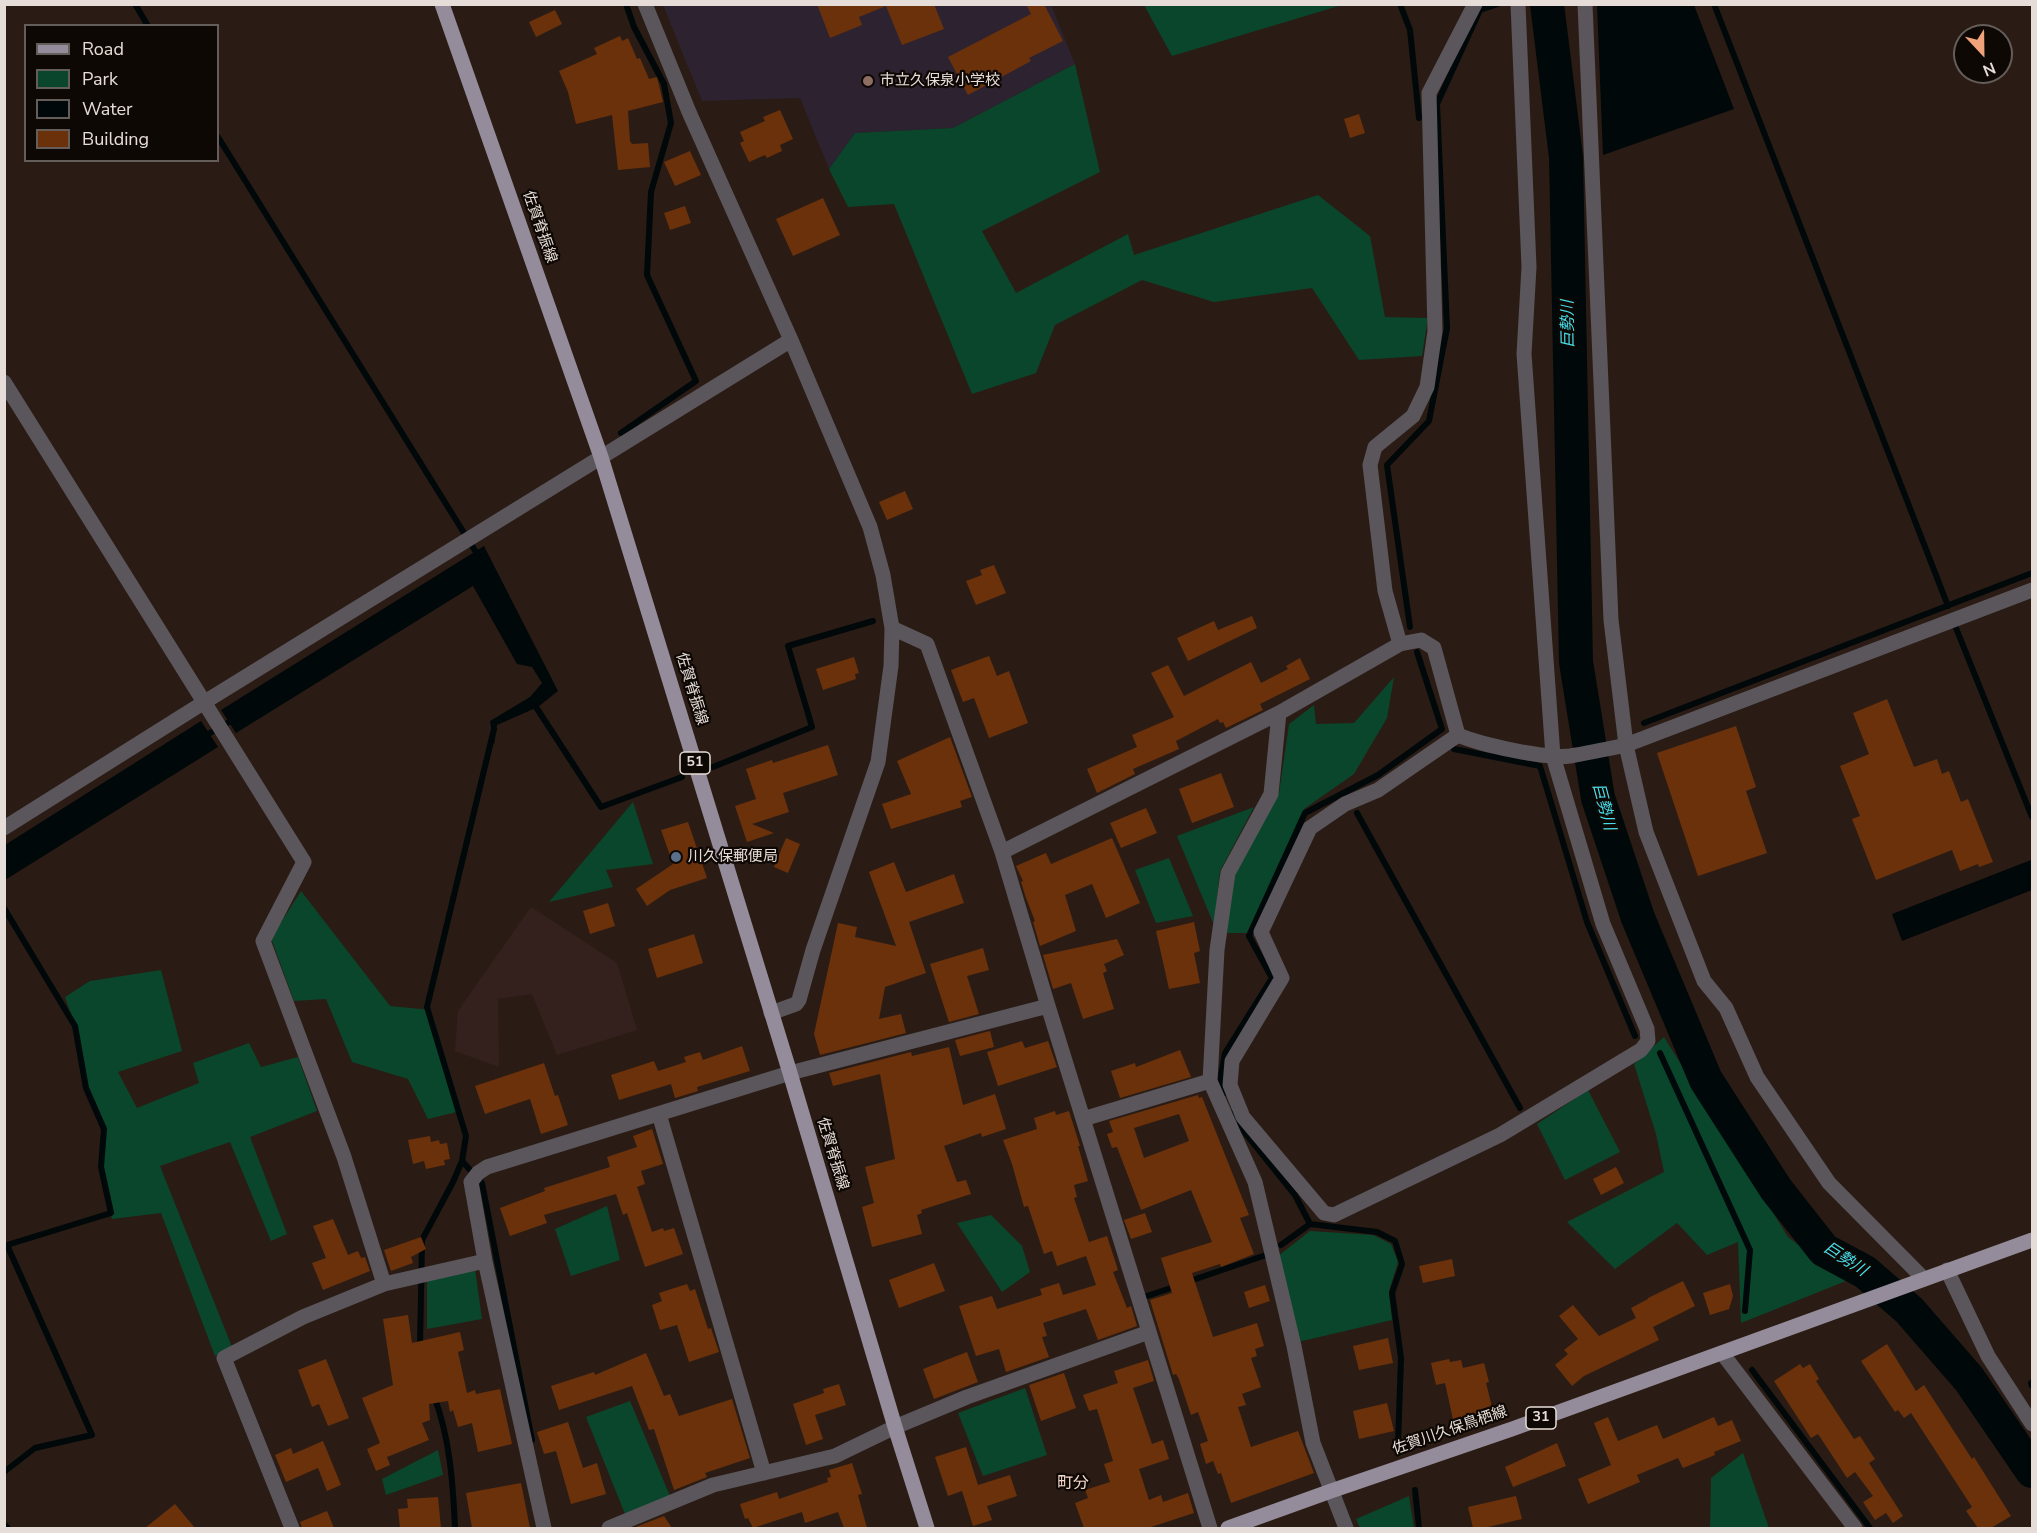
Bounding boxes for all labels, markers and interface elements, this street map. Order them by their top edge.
legend [24,24,219,162]
north arrow [1953,24,2013,84]
text: Road [82,37,124,61]
text: N [1979,56,1999,81]
text: Park [82,67,118,91]
place label: 市立久保泉小学校 [880,72,1000,90]
marker: 市立久保泉小学校 [861,74,875,88]
text: Water [82,97,133,121]
text: Building [82,127,149,151]
street label: 佐賀脊振線 [518,189,560,265]
water label: 巨勢川 [1559,300,1579,348]
street label: 佐賀脊振線 [671,651,711,727]
road number: 51 [680,752,710,774]
water label: 巨勢川 [1588,781,1618,833]
place label: 川久保郵便局 [688,848,778,866]
marker: 川久保郵便局 [669,850,683,864]
street label: 佐賀脊振線 [812,1116,852,1192]
water label: 巨勢川 [1820,1239,1870,1281]
street label: 佐賀川久保鳥栖線 [1390,1403,1510,1459]
road number: 31 [1526,1407,1556,1429]
district label: 町分 [1057,1474,1089,1494]

